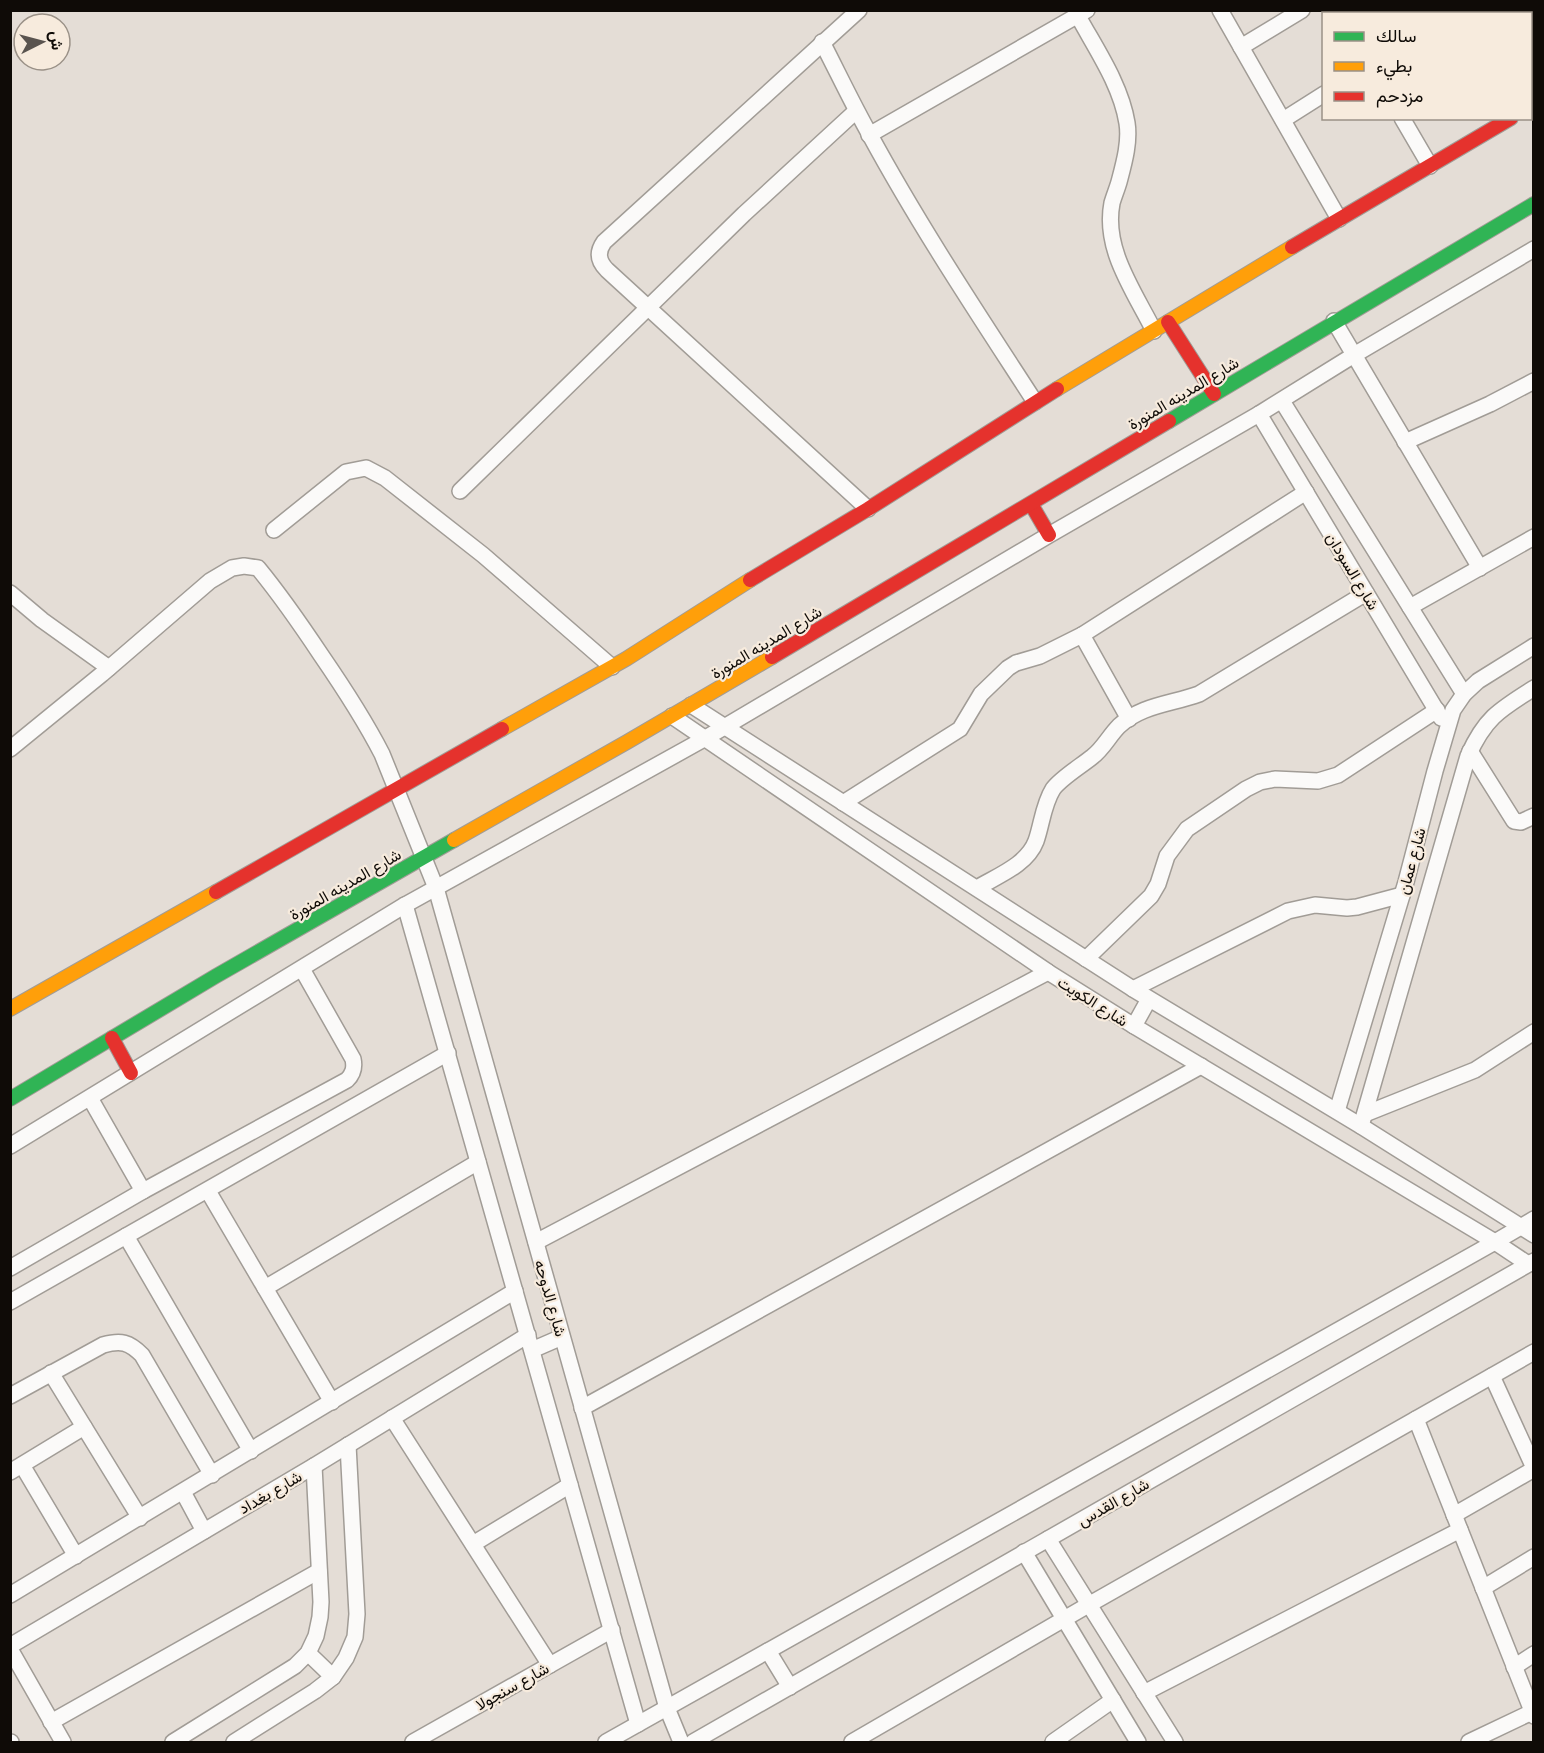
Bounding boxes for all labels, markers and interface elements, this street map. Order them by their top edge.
north arrow [12,12,72,72]
legend [1322,12,1532,120]
text: سالك [1376,25,1416,45]
text: ش [46,30,67,51]
text: بطيء [1376,55,1412,81]
text: مزدحم [1376,85,1423,108]
street label: شارع المدينه المنورة [1124,353,1243,436]
street label: شارع السودان [1320,529,1383,614]
street label: شارع المدينه المنورة [707,602,826,685]
street label: شارع عمان [1393,826,1431,897]
street label: شارع المدينه المنورة [286,845,405,926]
street label: شارع الكويت [1053,972,1131,1032]
street label: شارع الدوحه [529,1258,571,1339]
street label: شارع بغداد [235,1467,306,1520]
street label: شارع القدس [1074,1474,1153,1532]
street label: شارع سنجولا [472,1659,553,1716]

